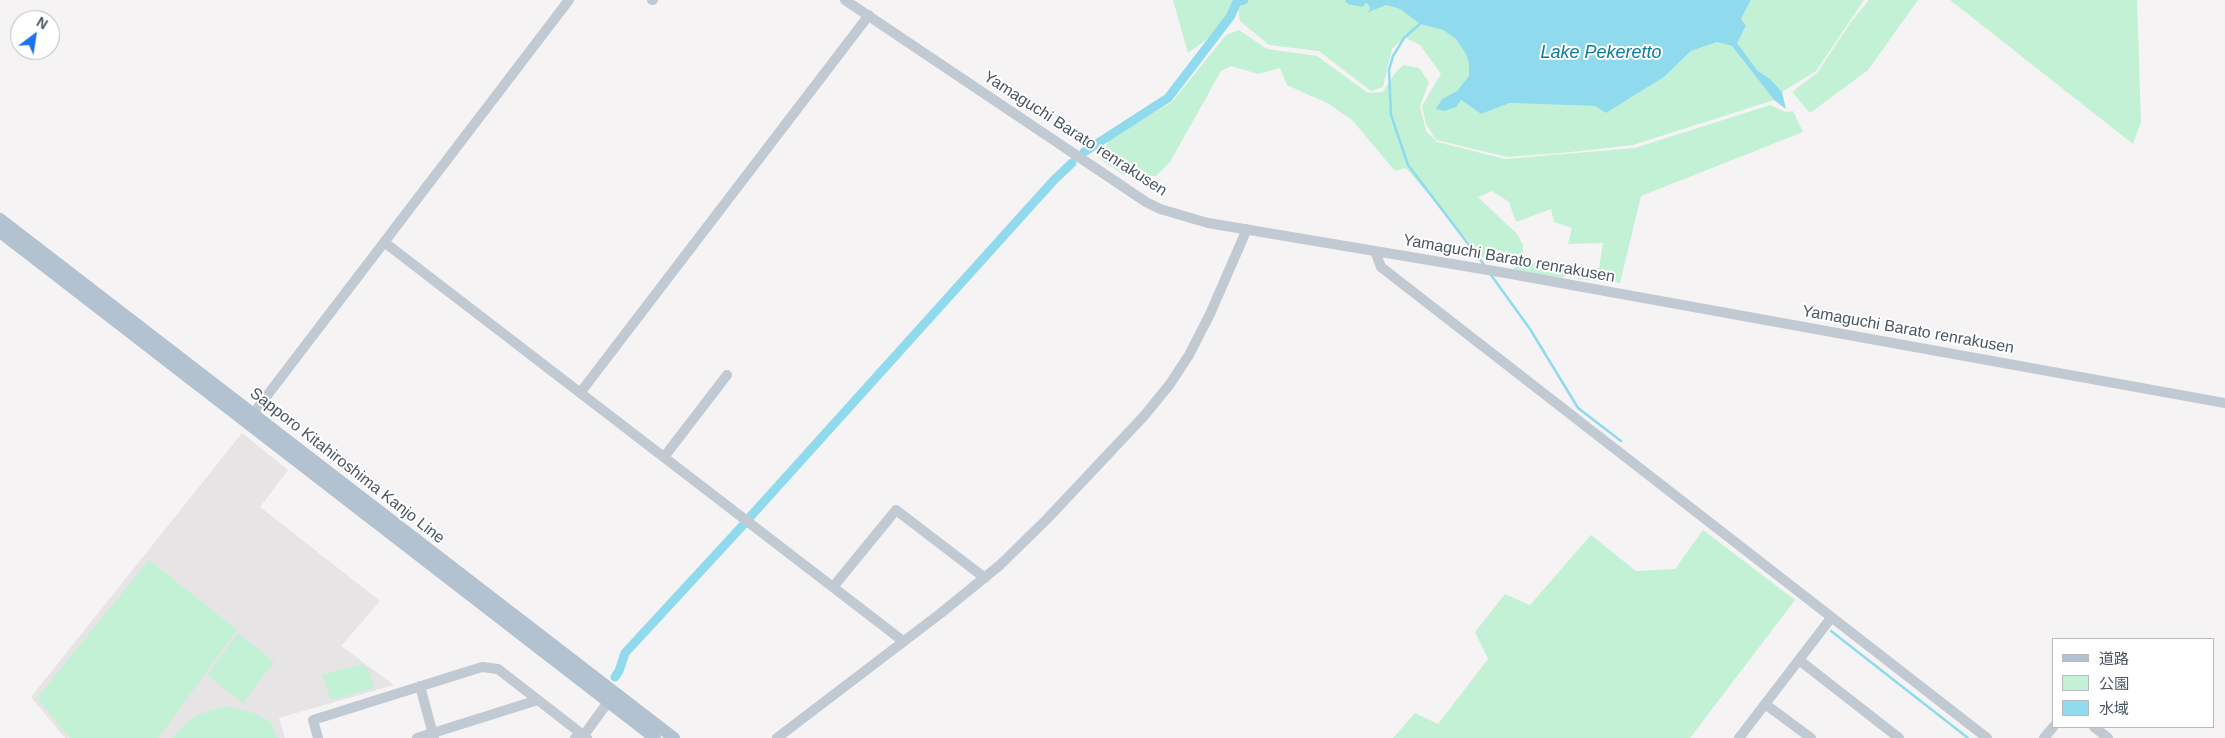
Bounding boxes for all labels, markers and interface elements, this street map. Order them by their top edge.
north arrow [10,10,60,60]
text: N [34,14,51,32]
water label: Lake Pekeretto [1540,42,1662,64]
street label: Yamaguchi Barato renrakusen [980,67,1170,201]
street label: Yamaguchi Barato renrakusen [1401,231,1617,287]
street label: Yamaguchi Barato renrakusen [1800,302,2016,358]
street label: Sapporo Kitahiroshima Kanjo Line [246,384,448,548]
legend [2052,638,2215,728]
text: 道路 [2099,650,2129,667]
text: 公園 [2099,675,2129,692]
text: 水域 [2099,700,2129,717]

